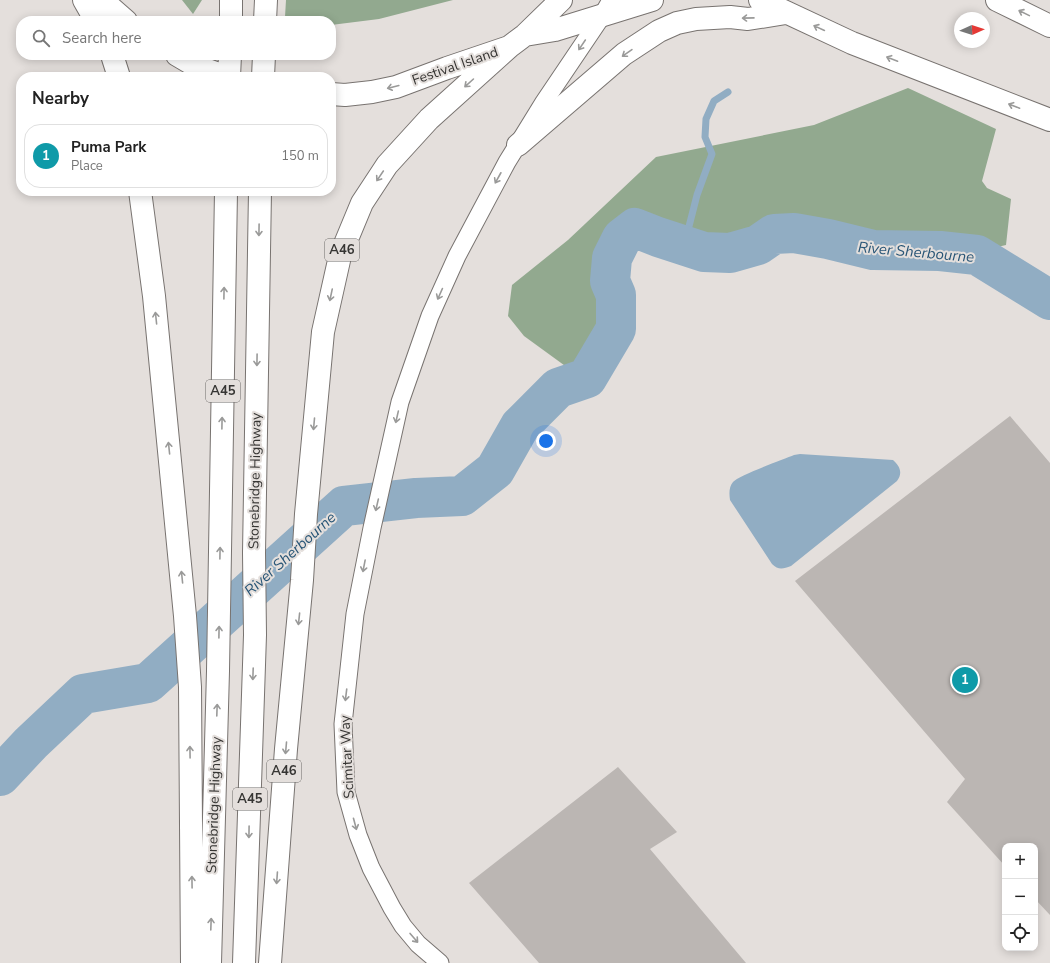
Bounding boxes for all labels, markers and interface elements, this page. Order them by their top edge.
one-way arrow [1018,9,1030,16]
north arrow [954,12,990,48]
one-way arrow [742,14,755,22]
search box [16,16,336,60]
one-way arrow [814,24,826,31]
icon: search [30,27,52,49]
text: Search here [62,28,142,48]
one-way arrow [578,39,586,50]
street label: Festival Island [409,42,501,90]
one-way arrow [621,49,633,57]
one-way arrow [887,55,899,63]
one-way arrow [464,78,475,87]
one-way arrow [386,84,399,92]
text: Nearby [32,87,89,110]
one-way arrow [1008,102,1020,110]
text: Puma Park [71,137,146,157]
text: 1 [42,147,50,165]
text: 150 m [281,147,319,165]
text: Place [71,157,103,175]
one-way arrow [376,170,384,181]
one-way arrow [494,172,502,184]
one-way arrow [255,223,263,236]
water label: River Sherbourne [857,237,975,267]
road number: A46 [325,239,359,261]
one-way arrow [221,287,228,300]
one-way arrow [436,288,443,300]
one-way arrow [327,289,335,302]
one-way arrow [153,312,160,325]
one-way arrow [253,353,261,366]
road number: A45 [206,380,240,402]
one-way arrow [392,410,400,423]
street label: Stonebridge Highway [244,412,266,549]
one-way arrow [218,417,226,430]
one-way arrow [311,417,318,430]
your location [536,431,556,451]
one-way arrow [165,442,173,455]
one-way arrow [372,498,380,511]
water label: River Sherbourne [240,507,340,601]
one-way arrow [216,547,224,560]
one-way arrow [360,560,368,573]
one-way arrow [178,571,185,584]
one-way arrow [295,612,302,625]
one-way arrow [215,626,223,639]
pin: 1 [952,665,978,695]
one-way arrow [250,667,257,680]
one-way arrow [342,688,350,701]
one-way arrow [213,704,221,717]
street label: Scimitar Way [335,714,359,799]
street label: Stonebridge Highway [202,736,226,874]
one-way arrow [282,741,289,754]
one-way arrow [186,746,194,759]
road number: A46 [267,760,301,782]
road number: A45 [233,788,267,810]
one-way arrow [352,817,359,830]
one-way arrow [245,825,253,838]
map controls [1002,843,1038,951]
button: + [1002,843,1038,879]
one-way arrow [273,871,280,884]
one-way arrow [188,876,196,889]
button: − [1002,879,1038,915]
button: locate [1002,915,1038,951]
one-way arrow [207,918,215,931]
one-way arrow [409,933,418,944]

